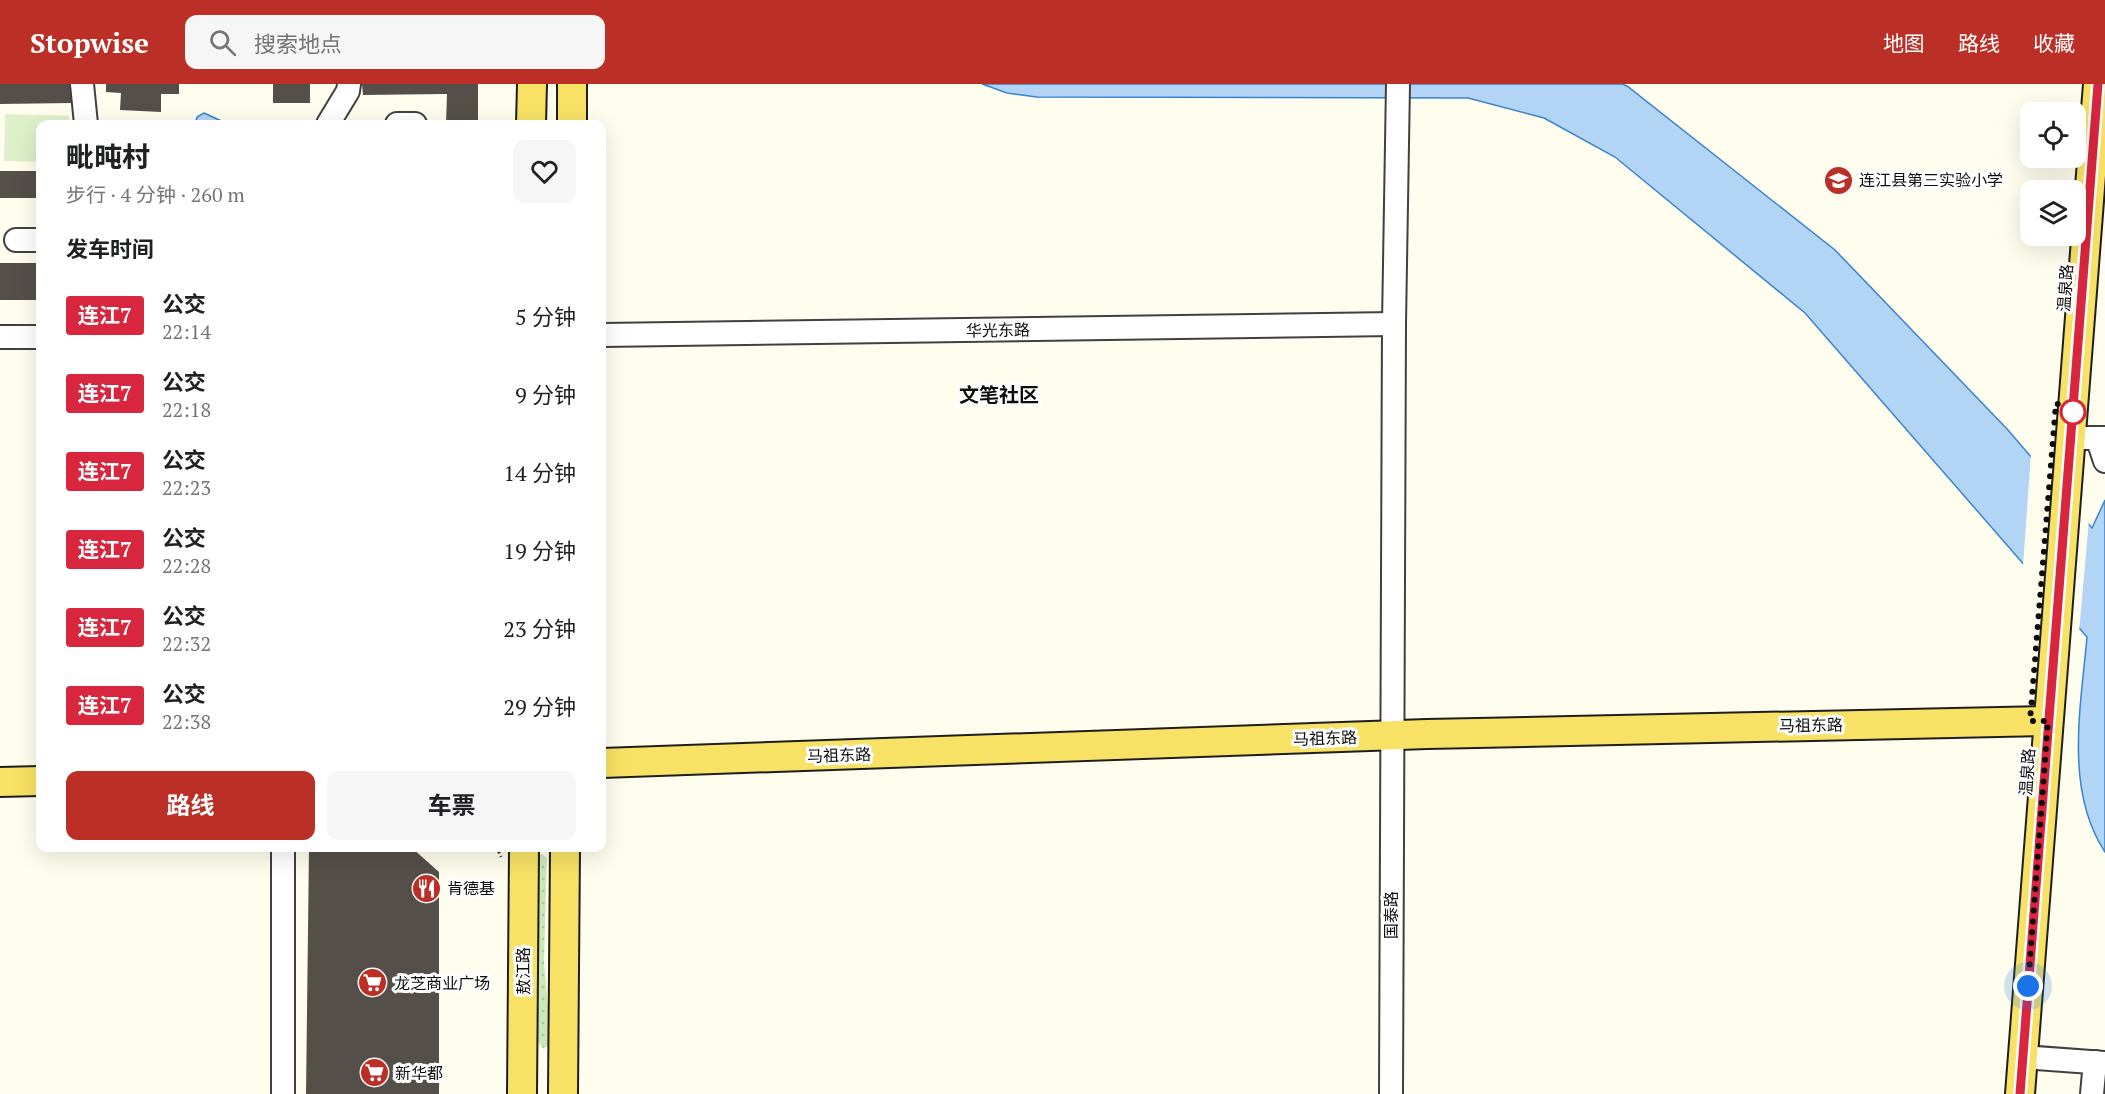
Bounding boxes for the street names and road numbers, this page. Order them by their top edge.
street label: 温泉路 [2052,263,2078,313]
street label: 华光东路 [966,318,1030,342]
street label: 马祖东路 [1779,713,1843,737]
street label: 马祖东路 [1293,726,1357,750]
street label: 马祖东路 [807,743,871,767]
street label: 温泉路 [2014,747,2040,797]
street label: 国泰路 [1380,891,1402,939]
street label: 敖江路 [512,947,534,995]

